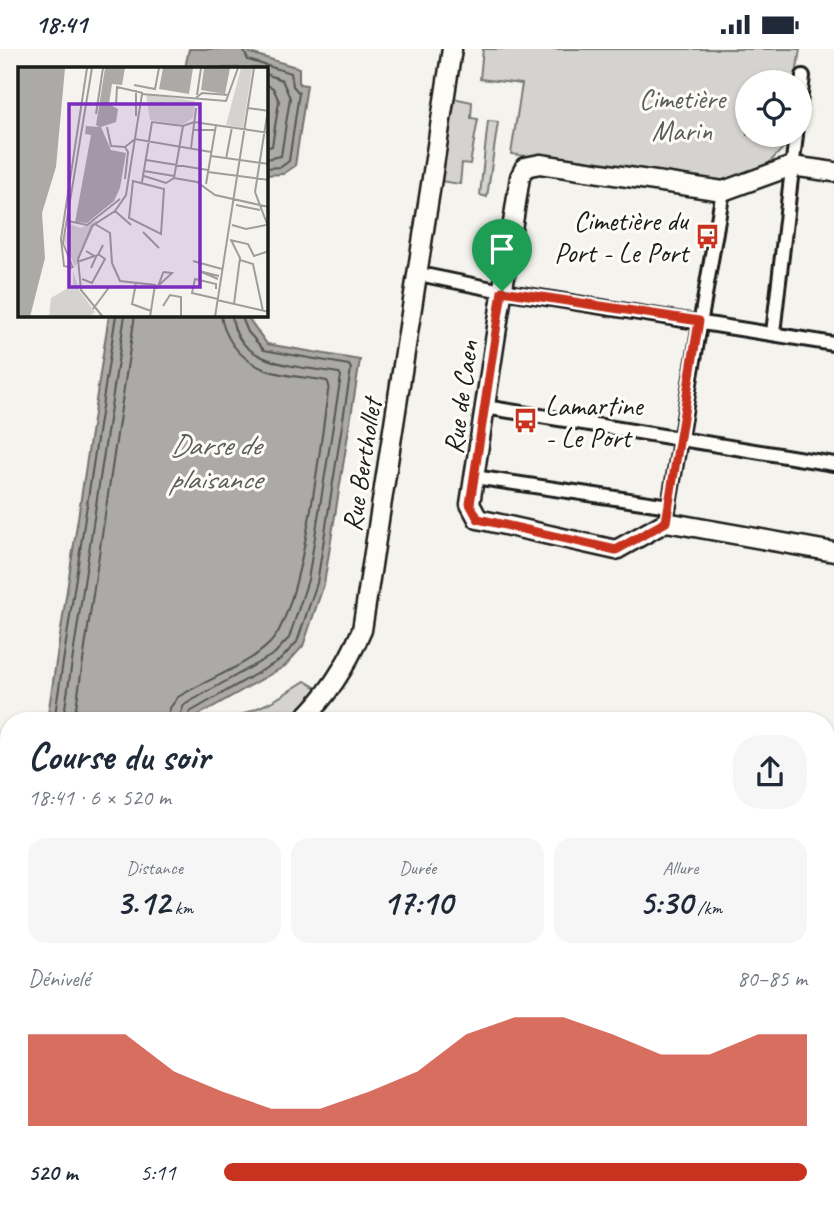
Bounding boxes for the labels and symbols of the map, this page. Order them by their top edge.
inset map [18,67,268,317]
park label: Cimetière Marin [639,81,727,148]
place label: Cimetière du Port - Le Port [554,203,691,270]
pin [472,219,532,291]
bus stop icon: Cimetière du Port - Le Port [694,222,722,250]
street label: Rue de Caen [435,338,486,456]
place label: Lamartine - Le Port [545,388,644,455]
street label: Rue Berthollet [334,393,390,534]
bus stop icon: Lamartine - Le Port [511,407,539,435]
water label: Darse de plaisance [168,426,265,498]

